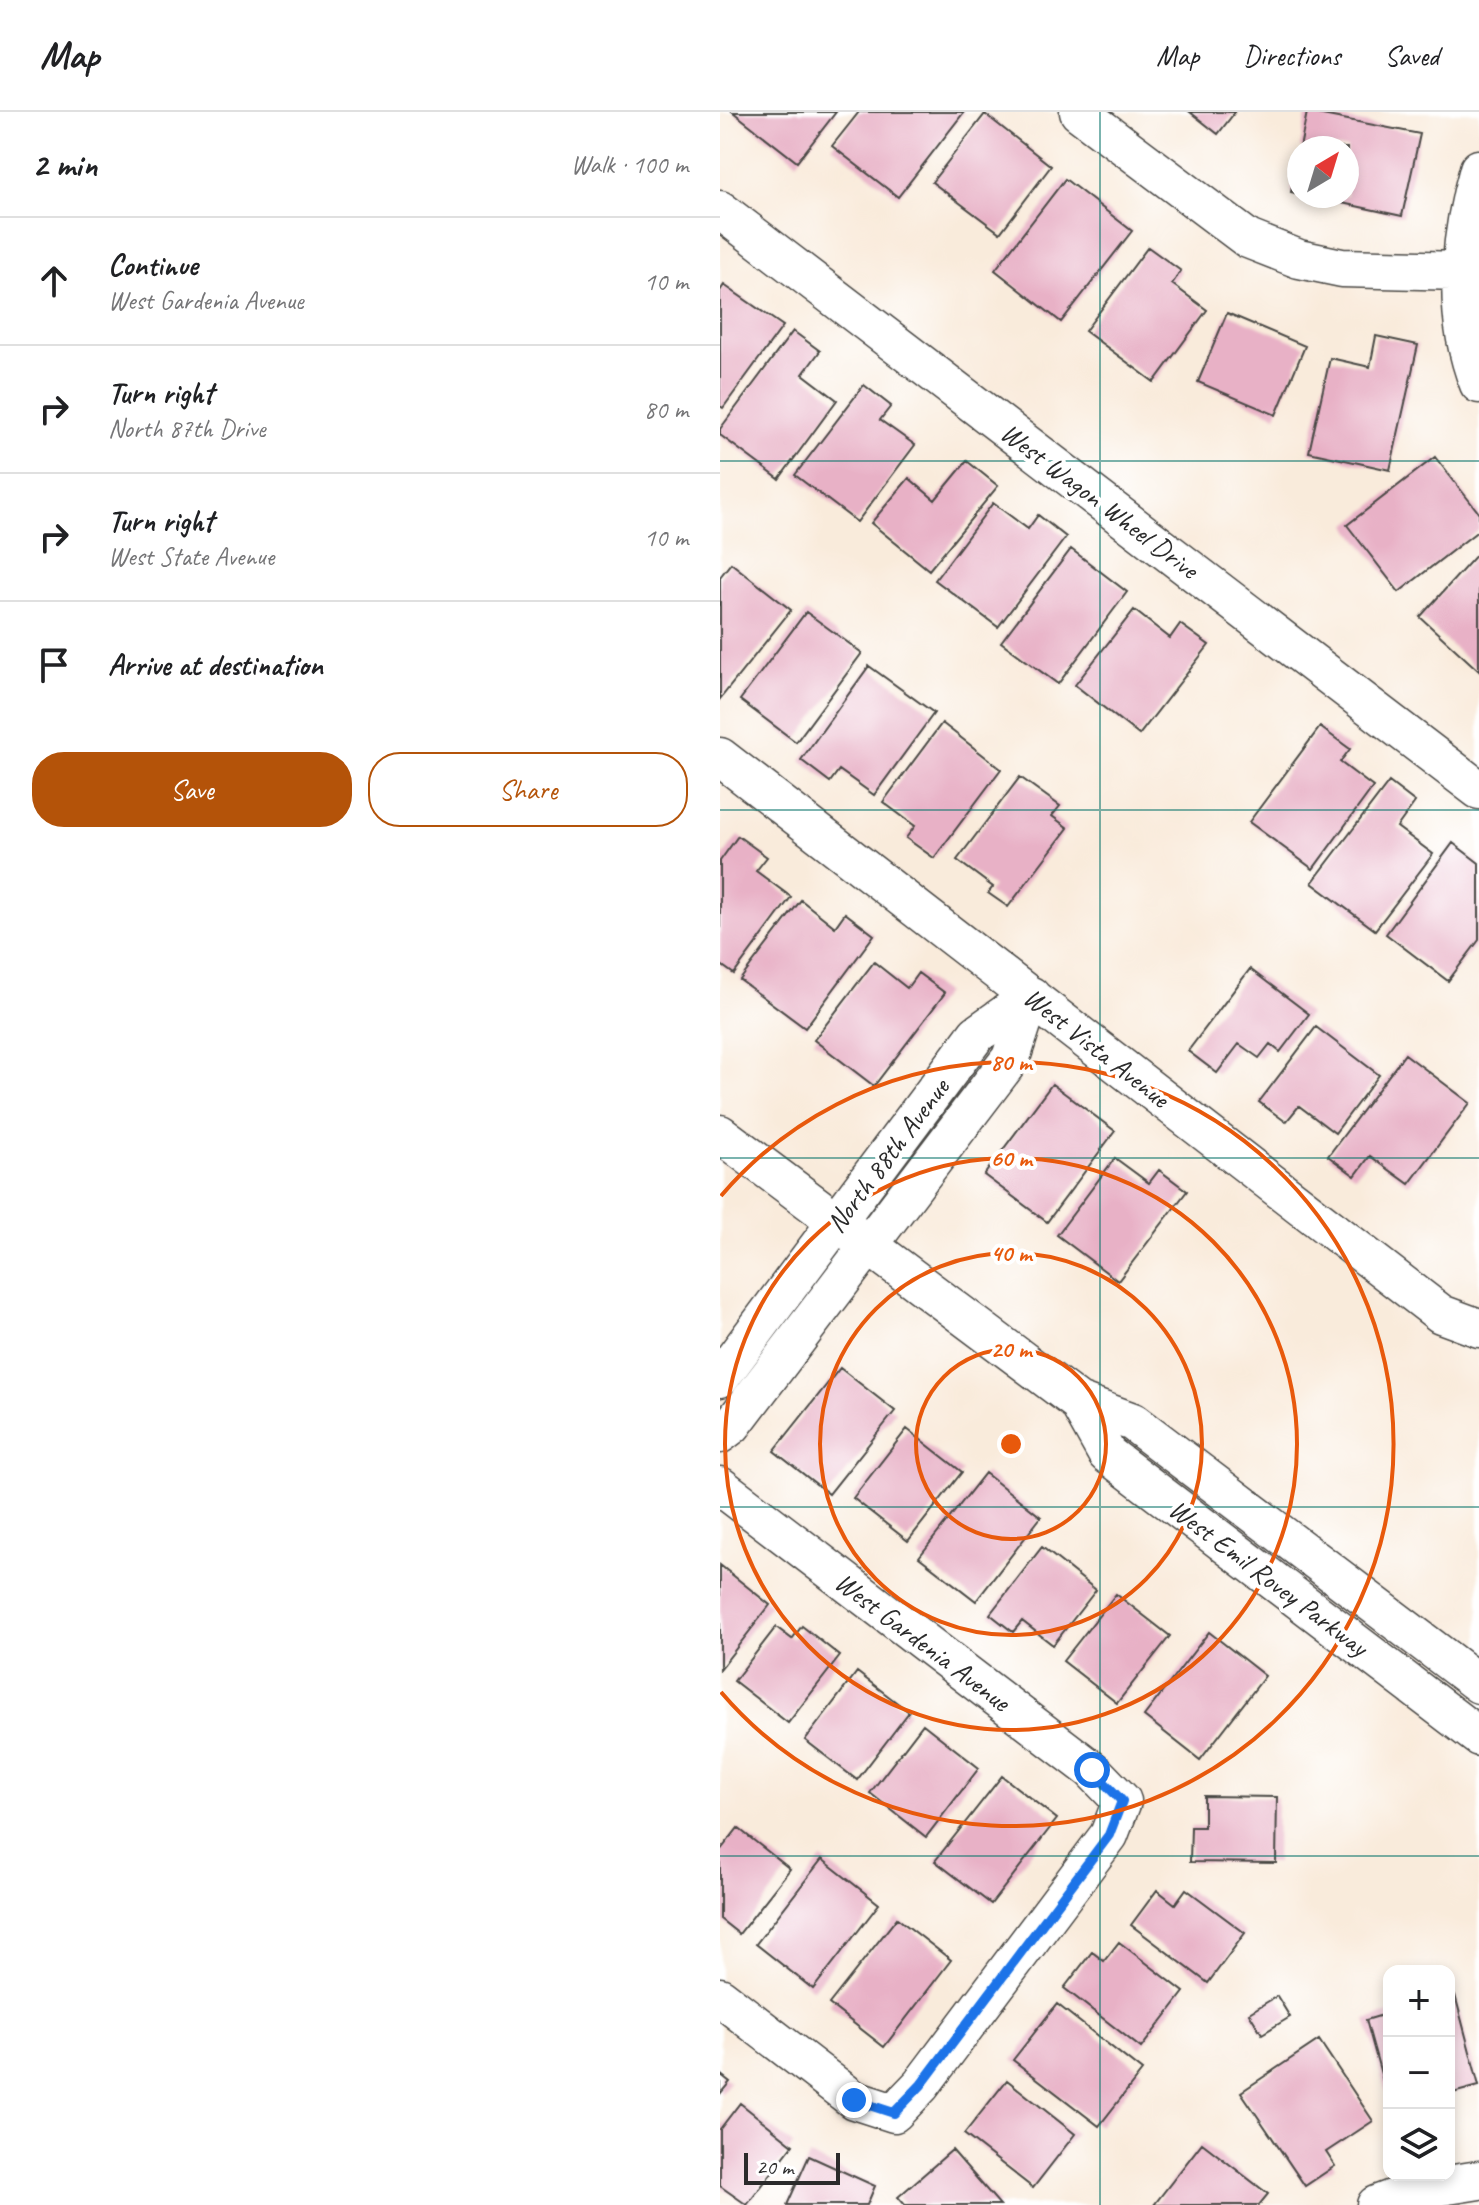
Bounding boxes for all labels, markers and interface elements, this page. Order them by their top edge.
text: Map [40,32,99,79]
text: Map [1156,38,1199,73]
text: Directions [1243,38,1341,73]
text: Saved [1385,38,1439,73]
north arrow [1287,136,1359,208]
text: 2 min [32,143,97,186]
text: Walk · 100 m [571,148,688,181]
text: Continue [108,246,198,284]
icon: ahead [32,259,76,303]
text: 10 m [644,265,688,298]
text: West Gardenia Avenue [108,284,304,317]
text: Turn right [108,374,213,412]
icon: right [32,387,76,431]
text: 80 m [644,393,688,426]
text: North 87th Drive [108,412,265,445]
street label: West Wagon Wheel Drive [994,415,1207,587]
text: Turn right [108,502,213,540]
icon: right [32,515,76,559]
text: 10 m [644,521,688,554]
text: West State Avenue [108,540,274,573]
icon: arrive [32,643,76,687]
text: Arrive at destination [108,646,323,684]
button: Save [32,752,352,827]
button: Share [368,752,688,827]
street label: West Vista Avenue [1017,980,1178,1116]
text: 80 m [990,1047,1034,1077]
street label: North 88th Avenue [818,1070,958,1239]
text: 60 m [990,1143,1034,1173]
text: 40 m [990,1238,1034,1268]
text: 20 m [990,1334,1034,1364]
centre of rings [997,1430,1025,1458]
street label: West Emil Rovey Parkway [1162,1491,1377,1665]
street label: West Gardenia Avenue [828,1564,1019,1720]
route start [1074,1752,1110,1788]
map controls [1383,1965,1455,2181]
button: + [1383,1965,1455,2037]
button: − [1383,2037,1455,2109]
route end [836,2082,872,2118]
button: layers [1383,2109,1455,2181]
scale bar [744,2149,840,2185]
text: 20 m [756,2153,793,2181]

